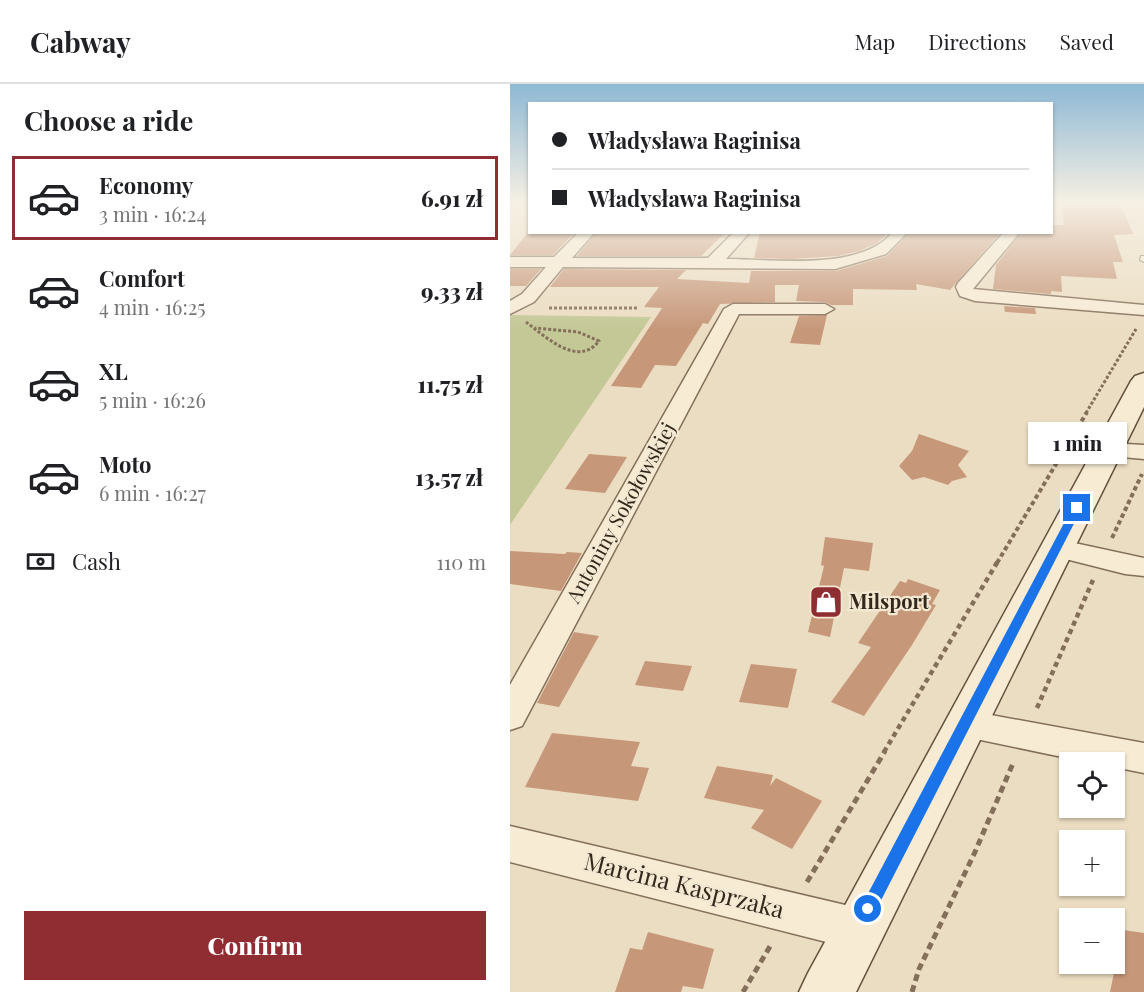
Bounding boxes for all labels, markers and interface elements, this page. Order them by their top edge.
text: Cabway [30,23,131,60]
text: Map [854,27,895,55]
text: Directions [928,27,1026,55]
text: Saved [1059,27,1114,55]
text: Choose a ride [24,102,193,138]
text: Władysława Raginisa [588,125,801,155]
text: Economy [99,170,193,200]
icon: car [27,171,81,225]
text: 6.91 zł [421,183,483,213]
text: Władysława Raginisa [588,183,801,213]
text: 3 min · 16:24 [99,200,206,227]
text: Comfort [99,263,185,293]
icon: car [27,264,81,318]
text: 9.33 zł [421,276,483,306]
text: 4 min · 16:25 [99,293,206,320]
text: XL [99,356,128,386]
icon: car [27,357,81,411]
text: 11.75 zł [418,369,483,399]
text: 5 min · 16:26 [99,386,206,413]
street label: Antoniny Sokołowskiej [558,417,681,608]
callout: 1 min [1028,421,1126,463]
text: 1 min [1053,429,1102,456]
text: Moto [99,449,152,479]
icon: car [27,450,81,504]
text: 13.57 zł [415,462,483,492]
text: 6 min · 16:27 [99,479,206,506]
route end [1063,494,1090,521]
icon: cash [24,545,57,578]
text: Cash [72,546,121,576]
text: 110 m [436,548,486,575]
shop icon: Milsport [808,584,844,620]
place label: Milsport [849,587,930,614]
map controls [1059,752,1125,974]
button: locate [1059,752,1125,818]
button: + [1059,830,1125,896]
street label: Marcina Kasprzaka [581,844,788,924]
route start [854,895,881,922]
button: − [1059,908,1125,974]
button: Confirm [24,911,486,980]

